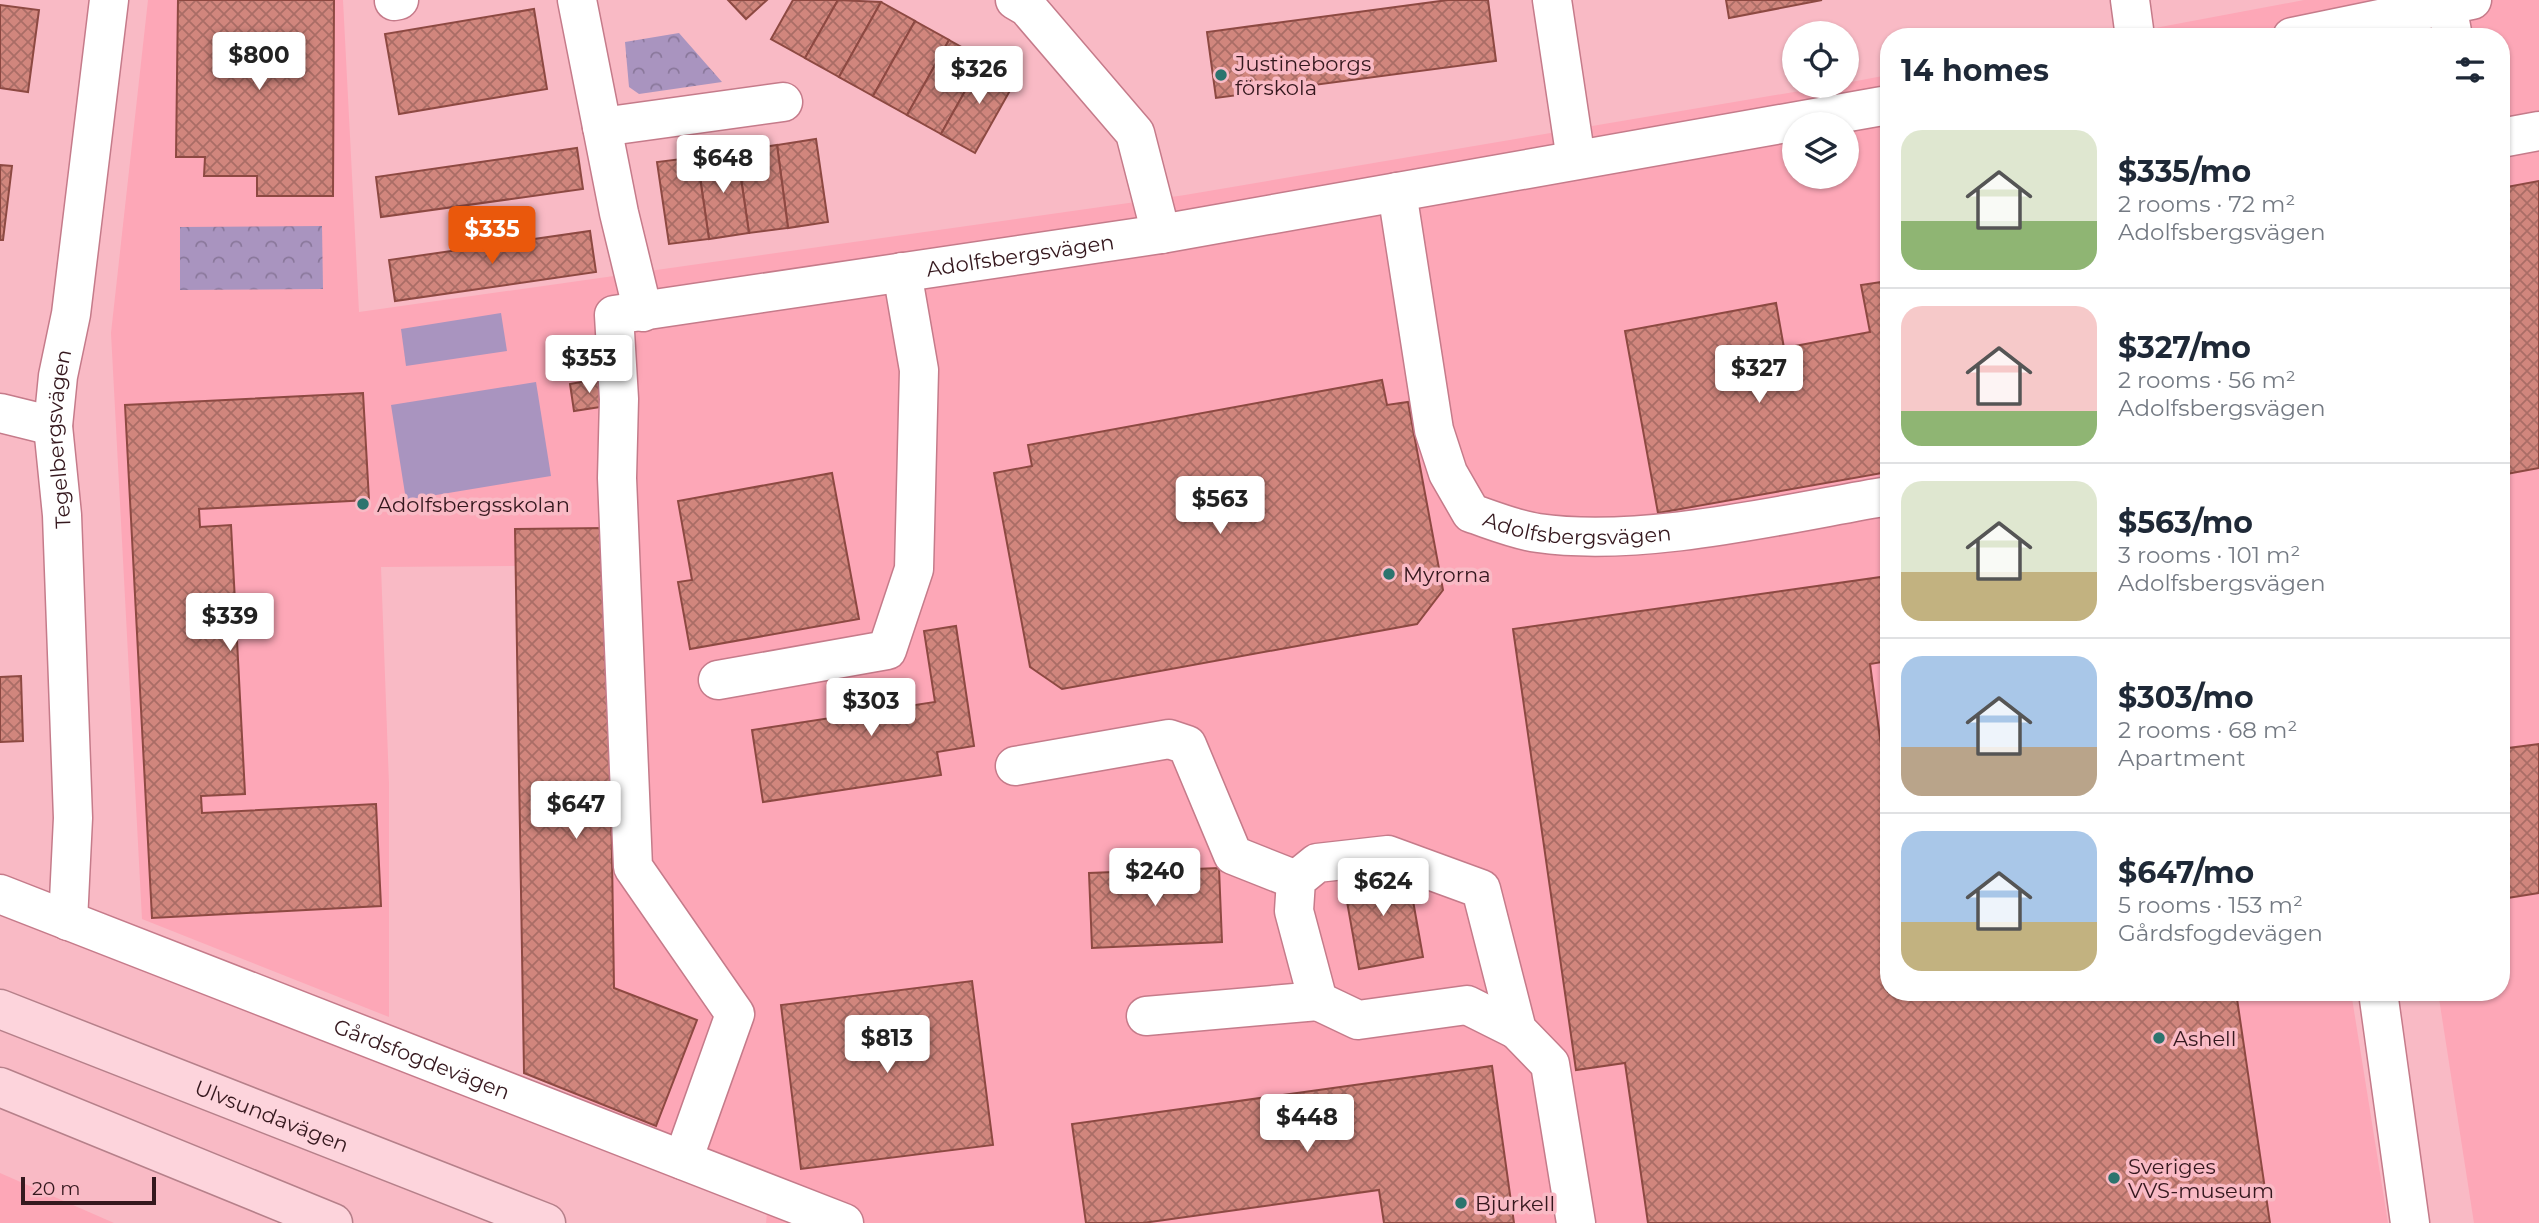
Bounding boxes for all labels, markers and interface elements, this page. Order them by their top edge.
map controls [1782,21,1859,189]
button: locate [1782,21,1859,98]
pin: $800 [218,32,300,92]
text: $800 [228,41,290,69]
pin: $326 [938,46,1020,106]
place label: Justineborgs förskola [1234,51,1371,100]
icon: filters [2451,51,2489,89]
text: 14 homes [1901,52,2049,89]
text: $326 [951,55,1007,83]
marker: Justineborgs förskola [1213,67,1229,83]
button: layers [1782,112,1859,189]
pin: $648 [682,136,764,195]
text: $648 [693,144,753,172]
text: $335/mo [2118,153,2251,190]
icon: home [1957,158,2041,242]
text: 2 rooms · 72 m² [2118,190,2295,218]
pin: $335 [451,206,533,266]
text: $335 [464,215,520,243]
text: Adolfsbergsvägen [2118,218,2326,246]
street label: Adolfsbergsvägen [925,229,1116,281]
text: $327/mo [2118,329,2251,366]
icon: home [1957,334,2041,418]
pin: $353 [548,336,630,395]
text: $353 [561,344,617,372]
pin: $327 [1718,346,1800,405]
street label: Tegelbergsvägen [40,347,76,529]
text: $327 [1731,354,1787,382]
text: 2 rooms · 56 m² [2118,366,2296,394]
text: Adolfsbergsvägen [2118,394,2326,422]
pin: $563 [1179,476,1261,536]
text: $563 [1192,485,1248,513]
place label: Adolfsbergsskolan [377,492,570,517]
marker: Adolfsbergsskolan [355,496,371,512]
text: $563/mo [2118,504,2253,541]
street label: Adolfsbergsvägen [1480,506,1672,549]
icon: home [1957,509,2041,593]
text: 3 rooms · 101 m² [2118,541,2300,569]
place label: Myrorna [1403,562,1491,587]
marker: Myrorna [1381,566,1397,582]
text: Adolfsbergsvägen [2118,569,2326,597]
pin: $339 [189,594,271,653]
text: $339 [202,602,258,630]
pin: $303 [830,678,912,738]
text: $303/mo [2118,679,2254,716]
icon: home [1957,684,2041,768]
text: $303 [842,687,900,715]
text: 2 rooms · 68 m² [2118,716,2297,744]
text: Apartment [2118,744,2246,772]
pin: $647 [535,782,617,841]
text: $647 [547,790,605,818]
pin: $240 [1114,848,1196,908]
text: $647/mo [2118,854,2254,891]
text: $240 [1125,857,1185,885]
pin: $624 [1342,858,1424,918]
icon: home [1957,859,2041,943]
text: $624 [1354,867,1412,895]
text: 5 rooms · 153 m² [2118,891,2303,919]
text: Gårdsfogdevägen [2118,919,2323,947]
street label: Gårdsfogdevägen [330,1013,514,1104]
pin: $813 [846,1016,928,1075]
text: $813 [861,1024,913,1052]
place label: Ashell [2173,1026,2236,1051]
marker: Ashell [2151,1030,2167,1046]
street label: Ulvsundavägen [191,1074,352,1157]
pin: $448 [1266,1094,1348,1154]
text: $448 [1276,1103,1338,1131]
place label: Sveriges VVS-museum [2128,1154,2274,1203]
marker: Sveriges VVS-museum [2106,1170,2122,1186]
scale bar [21,1174,156,1206]
text: 20 m [32,1177,80,1200]
place label: Bjurkell [1475,1191,1555,1216]
marker: Bjurkell [1453,1195,1469,1211]

